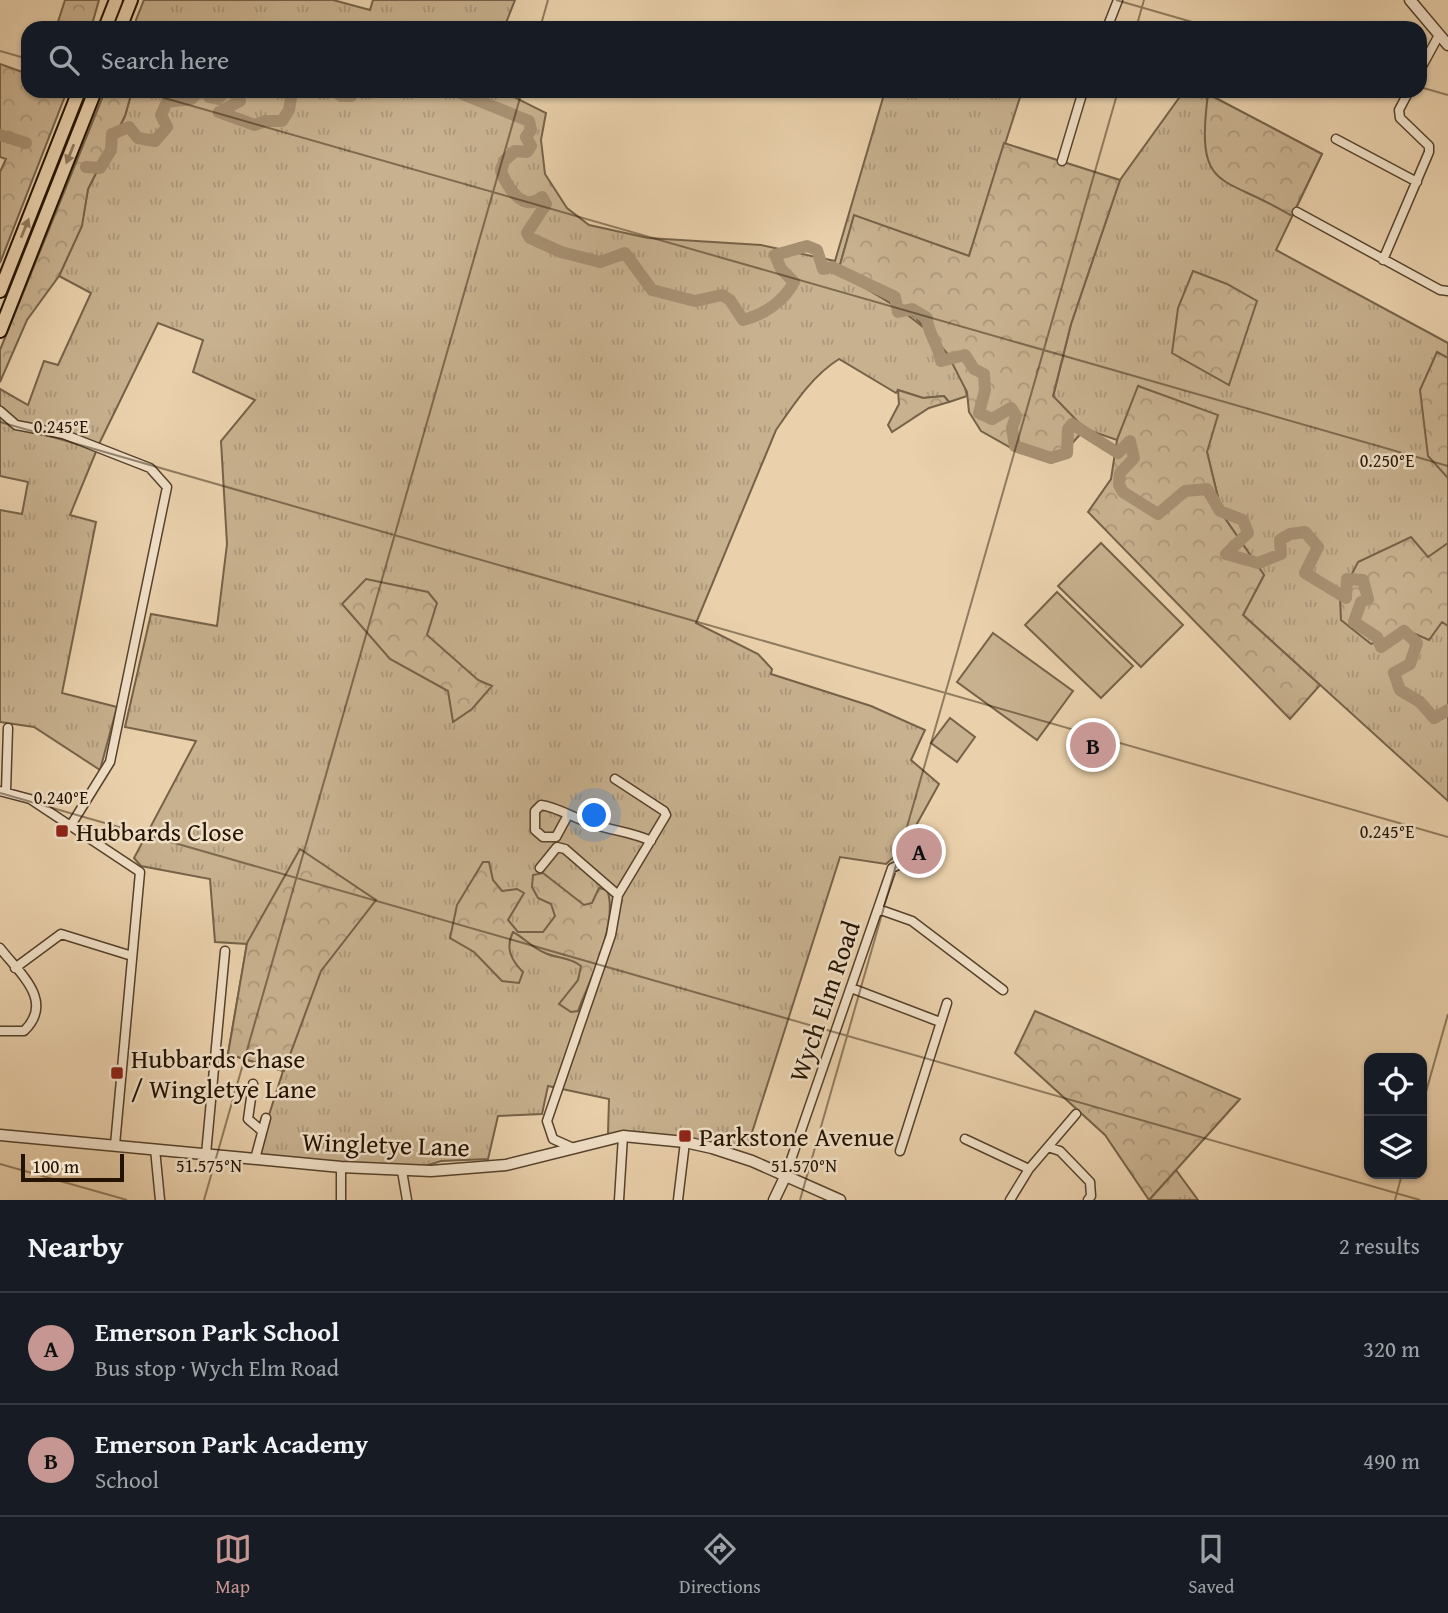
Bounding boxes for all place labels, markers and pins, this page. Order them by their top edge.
pin: B [1070,719,1116,771]
place label: Hubbards Close [76,812,244,851]
marker: Hubbards Close [54,823,70,839]
pin: A [896,825,942,877]
place label: Hubbards Chase / Wingletye Lane [131,1039,317,1108]
marker: Hubbards Chase / Wingletye Lane [109,1065,125,1081]
place label: Parkstone Avenue [699,1117,894,1156]
marker: Parkstone Avenue [677,1128,693,1144]

